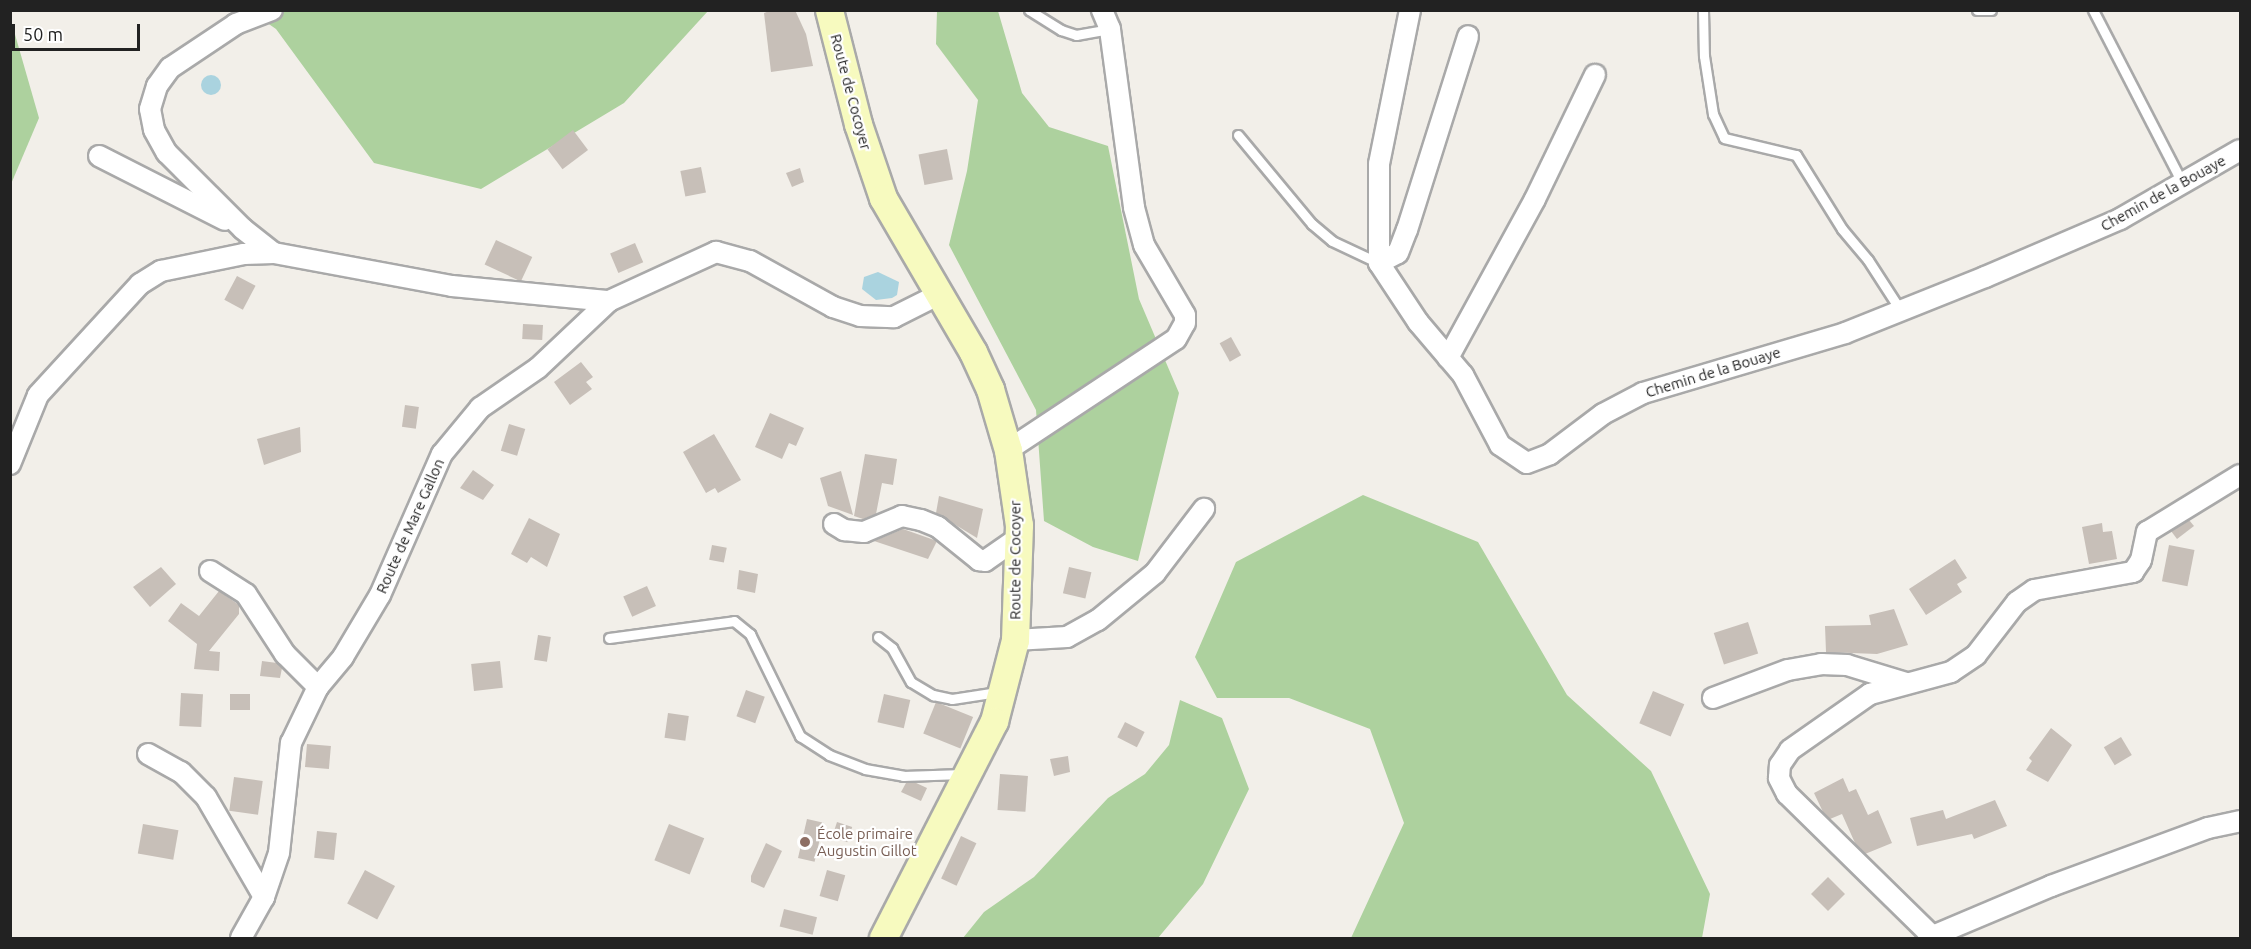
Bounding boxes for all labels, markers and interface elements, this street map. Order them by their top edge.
scale bar [15,12,142,50]
text: 50 m [23,24,63,44]
street label: Route de Cocoyer [827,32,875,152]
street label: Chemin de la Bouaye [2097,151,2229,235]
street label: Chemin de la Bouaye [1643,343,1783,401]
street label: Route de Mare Gallon [372,456,448,596]
street label: Route de Cocoyer [1006,500,1024,620]
place label: École primaire Augustin Gillot [817,824,917,859]
marker: École primaire Augustin Gillot [798,835,812,849]

